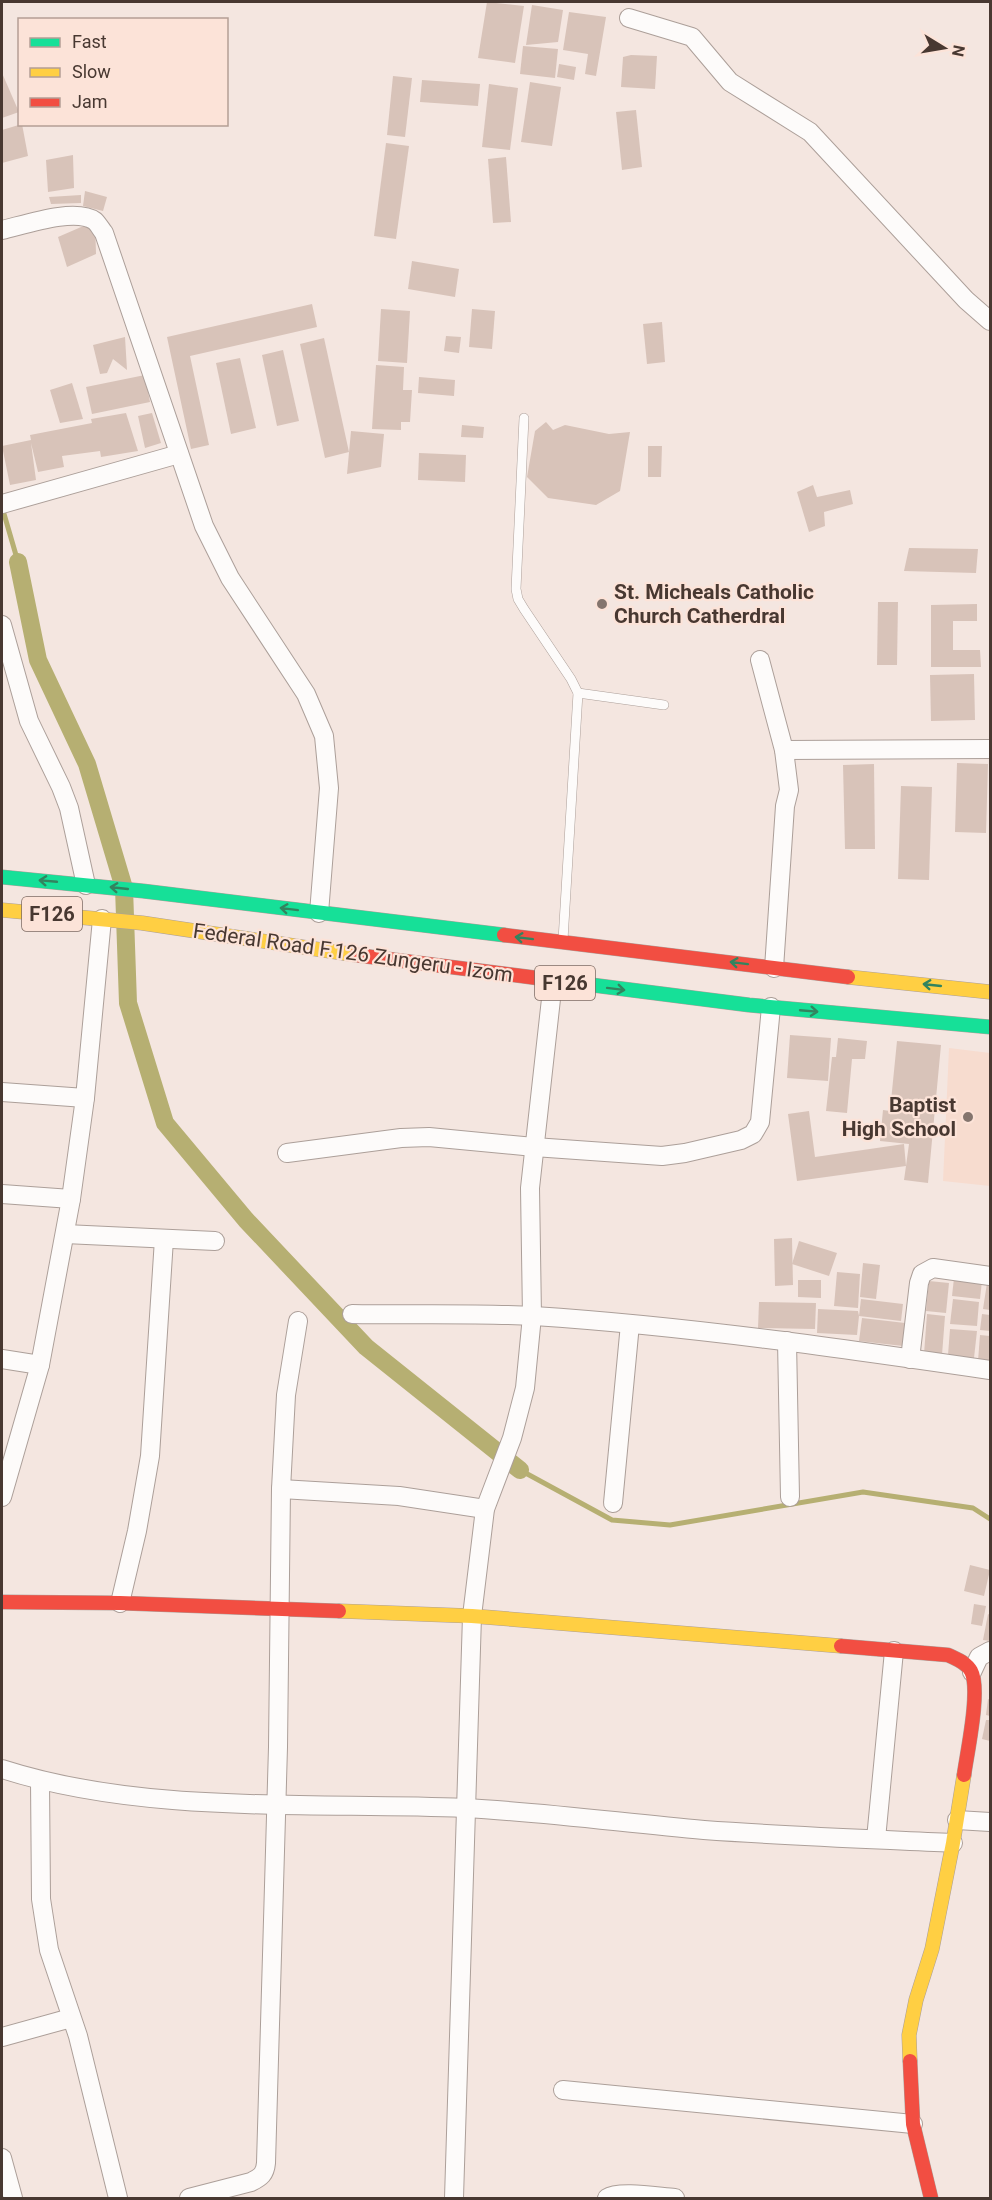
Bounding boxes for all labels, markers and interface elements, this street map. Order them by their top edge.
legend [18,18,228,126]
north arrow [914,18,974,78]
text: Fast [72,31,107,52]
text: N [948,43,969,58]
text: Slow [72,61,111,82]
text: Jam [72,91,108,112]
place label: St. Micheals Catholic Church Catherdral [614,580,814,628]
marker: St. Micheals Catholic Church Catherdral [595,597,609,611]
one-way arrow [39,875,59,886]
one-way arrow [110,882,130,893]
road number: F126 [22,897,82,931]
one-way arrow [279,904,299,915]
street label: Federal Road F.126 Zungeru - Izom [192,919,514,987]
one-way arrow [515,932,535,943]
one-way arrow [729,958,749,969]
road number: F126 [535,966,595,1000]
one-way arrow [923,980,943,991]
one-way arrow [605,983,625,994]
one-way arrow [799,1006,819,1017]
place label: Baptist High School [842,1093,956,1141]
marker: Baptist High School [961,1110,975,1124]

